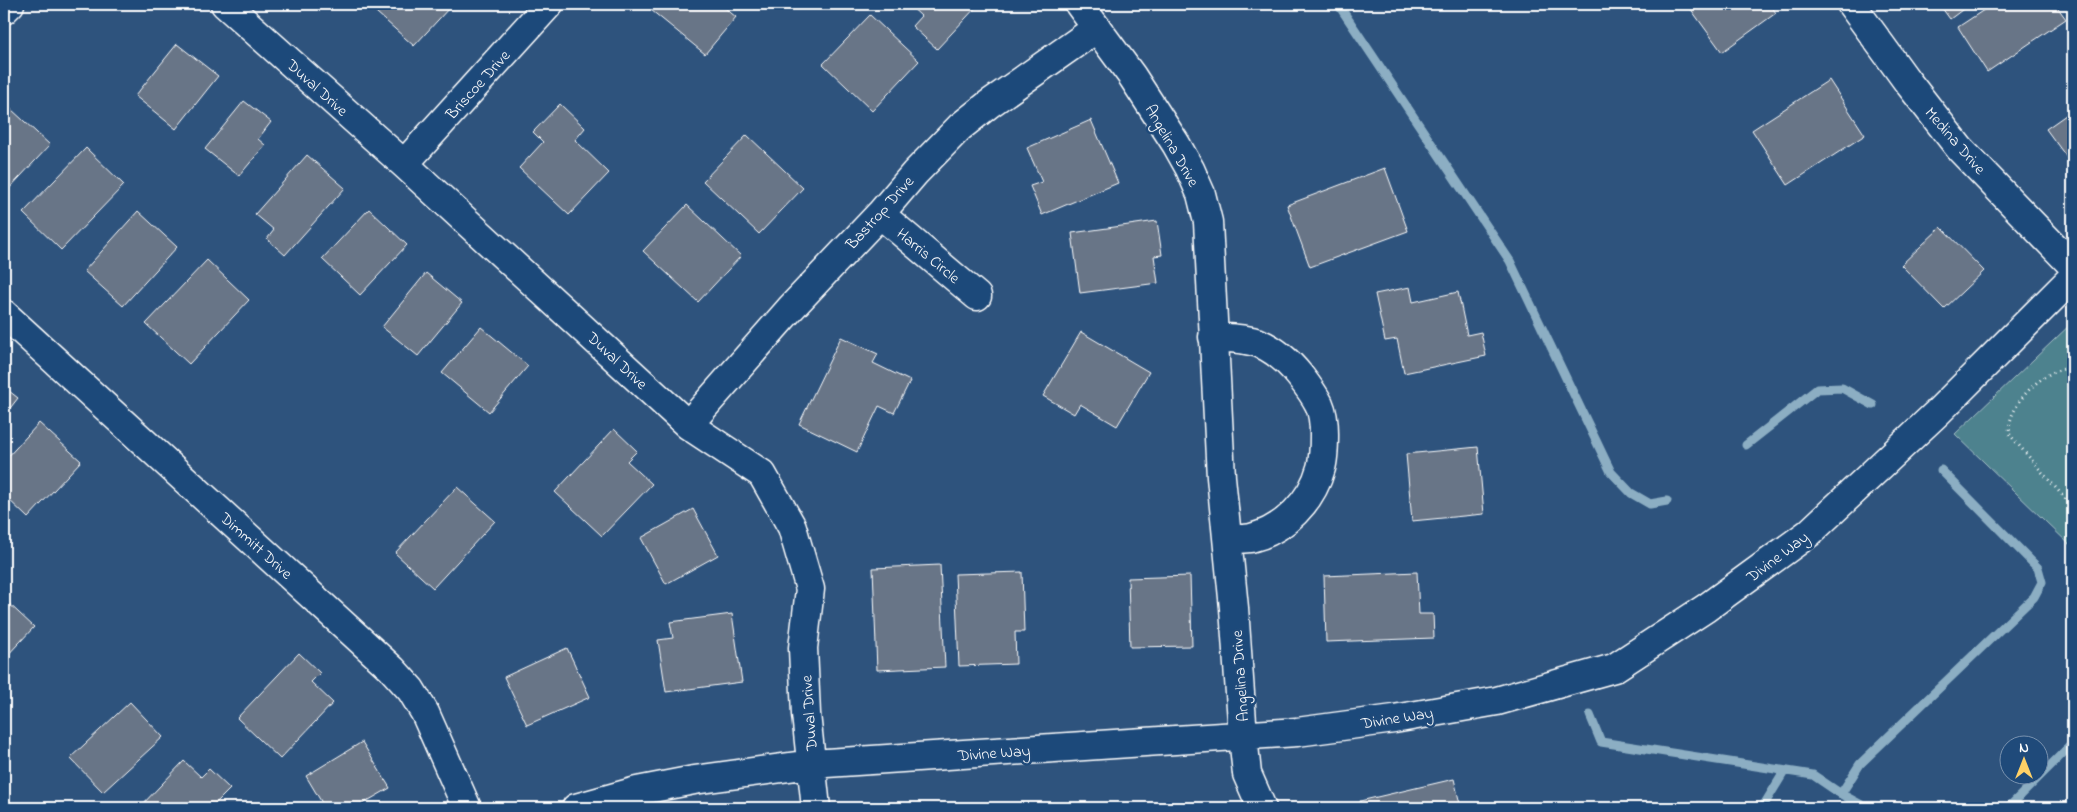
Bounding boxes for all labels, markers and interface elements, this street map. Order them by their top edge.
street label: Briscoe Drive [440,44,517,126]
street label: Duval Drive [280,54,353,123]
street label: Angelina Drive [1138,100,1205,192]
street label: Medina Drive [1918,102,1991,181]
street label: Bastrop Drive [840,170,921,256]
street label: Harris Circle [891,223,965,291]
street label: Duval Drive [580,326,653,397]
street label: Dimmitt Drive [213,507,298,586]
street label: Divine Way [1741,526,1815,590]
street label: Angelina Drive [1226,629,1256,722]
street label: Duval Drive [795,673,825,752]
street label: Divine Way [1359,701,1435,737]
north arrow [2000,734,2050,784]
text: N [2019,738,2029,759]
street label: Divine Way [956,739,1031,769]

